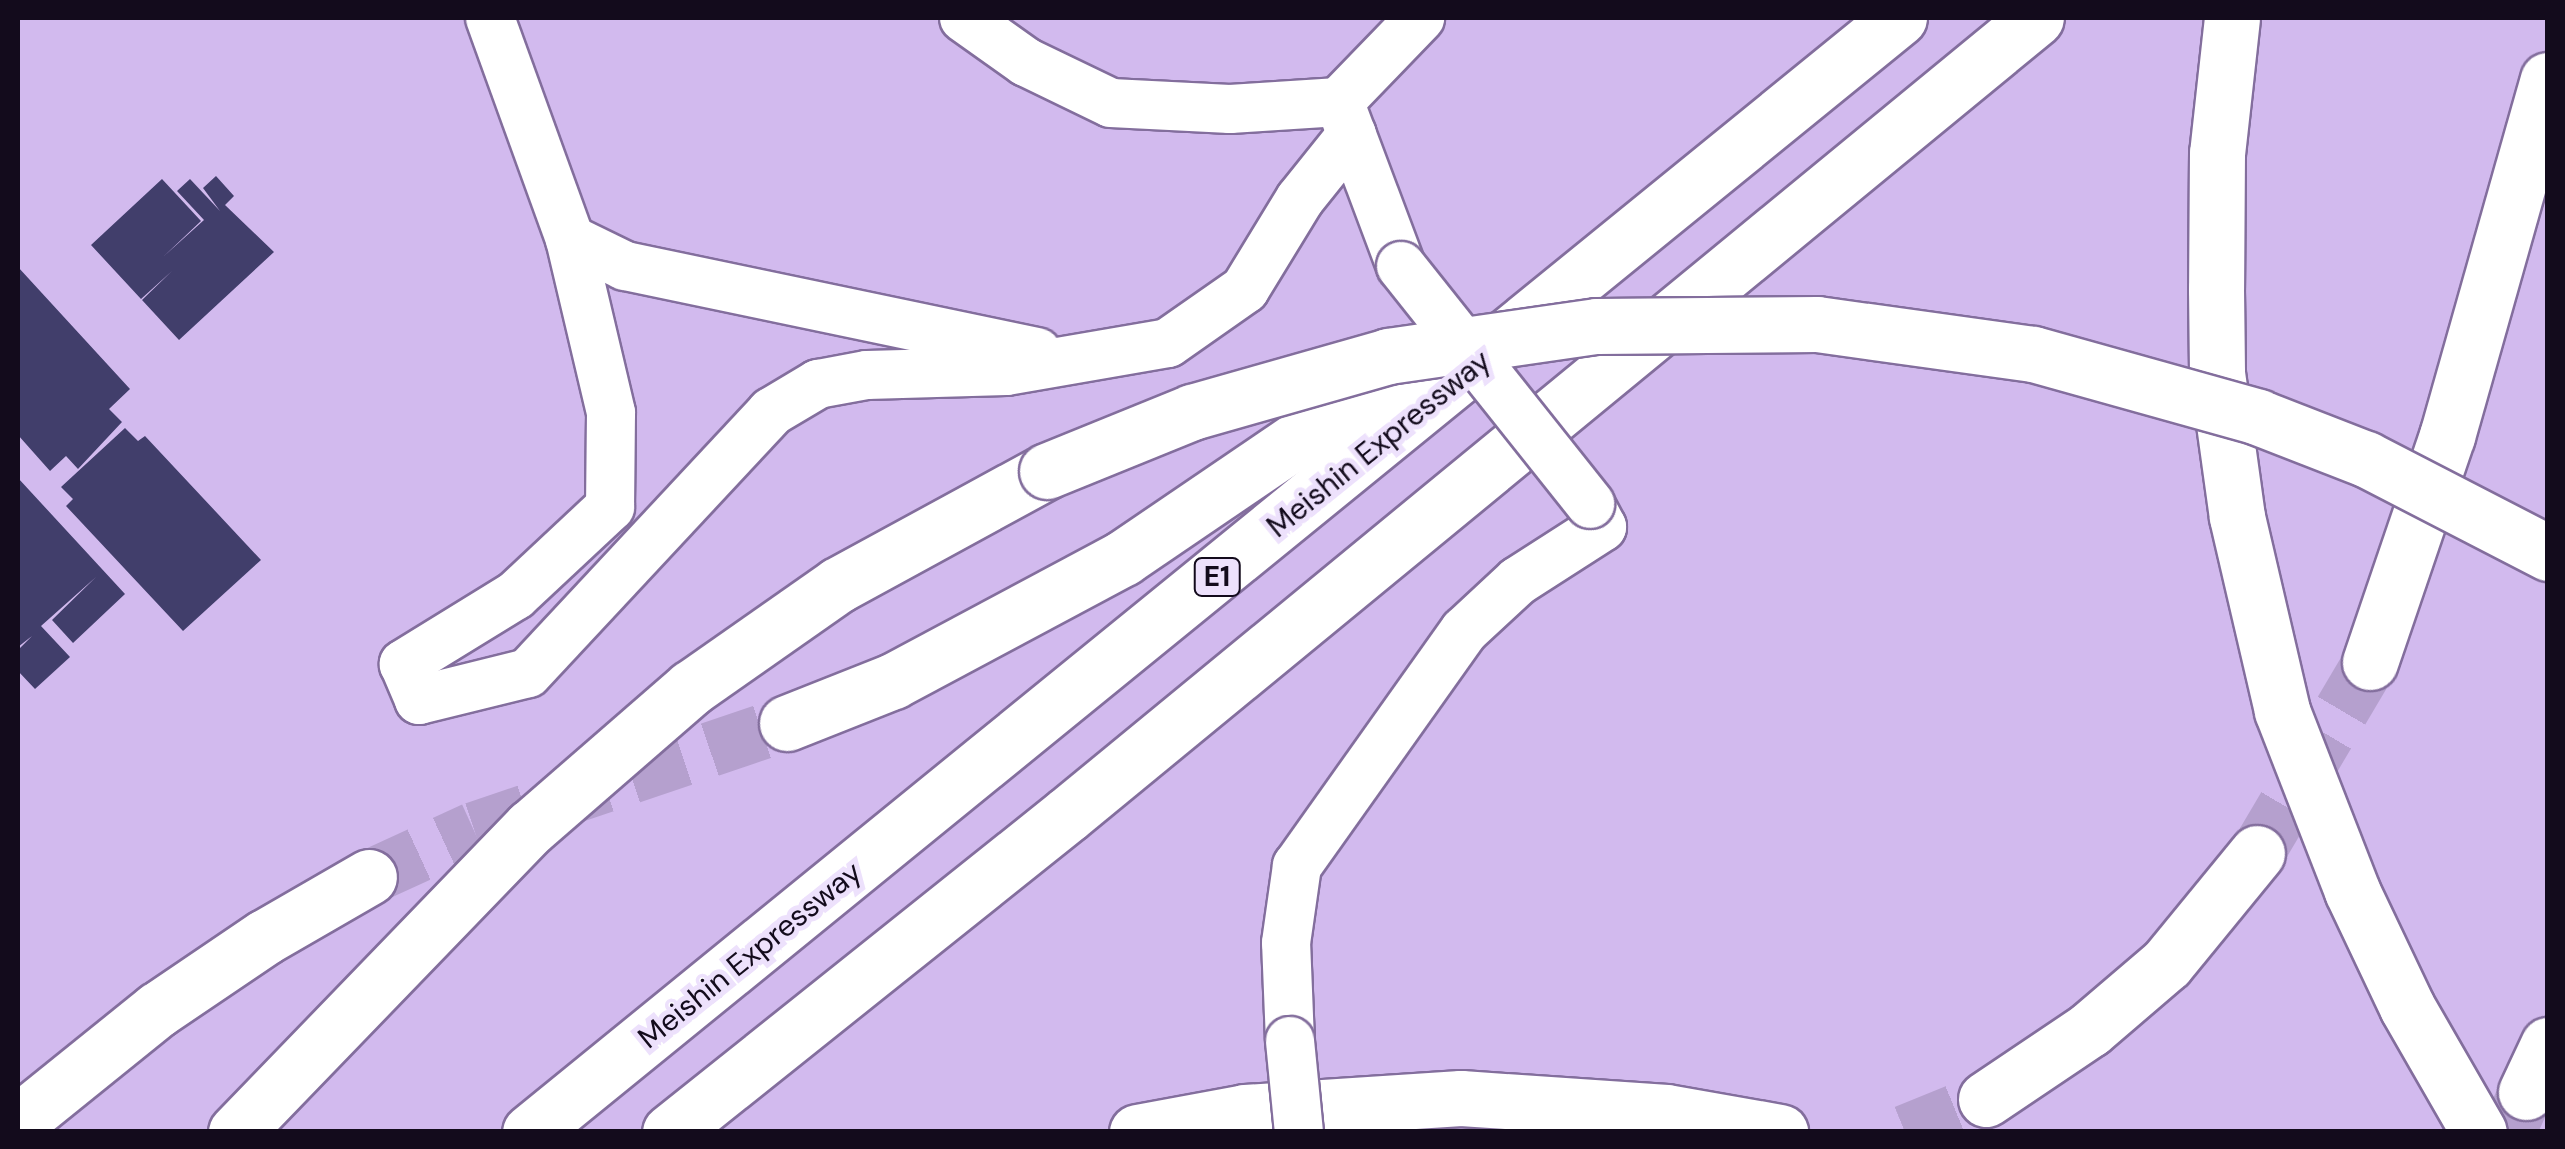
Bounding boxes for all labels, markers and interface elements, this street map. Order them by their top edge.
street label: Meishin Expressway [1260,343,1498,545]
road number: E1 [1192,554,1242,600]
street label: Meishin Expressway [631,854,869,1056]

